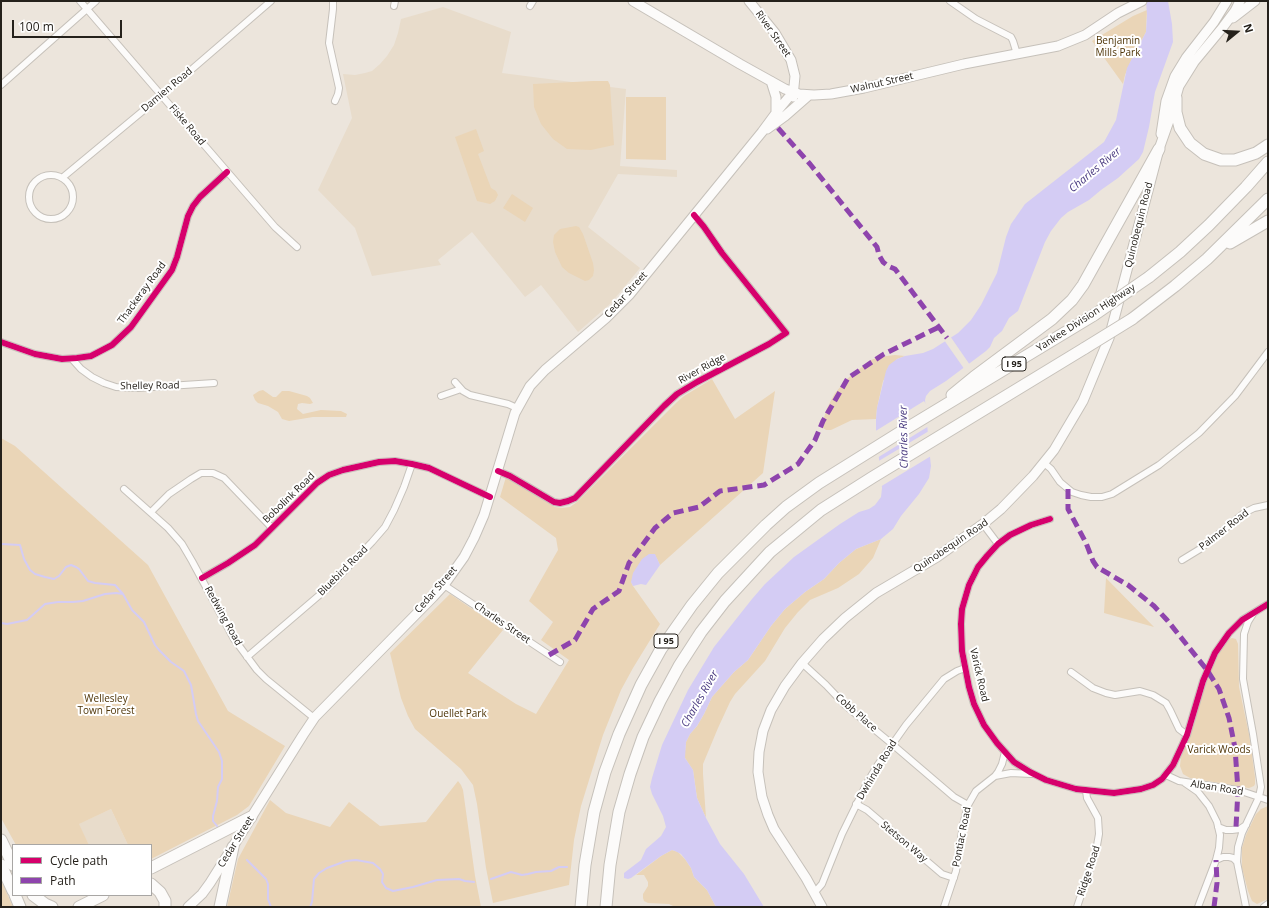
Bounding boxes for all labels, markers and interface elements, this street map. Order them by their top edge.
street label: River Street [753,8,793,60]
scale bar [14,12,124,38]
north arrow [1217,12,1257,52]
text: 100 m [19,18,54,35]
text: N [1240,22,1257,35]
park label: Benjamin Mills Park [1096,35,1140,58]
street label: Damien Road [139,65,195,115]
street label: Walnut Street [850,70,914,96]
street label: Fiske Road [166,102,208,148]
water label: Charles River [1067,145,1123,195]
street label: Quinobequin Road [1123,181,1155,269]
street label: Thackeray Road [115,260,169,326]
street label: Cedar Street [602,269,650,321]
street label: Yankee Division Highway [1034,282,1138,354]
street label: River Ridge [676,351,728,387]
road number: I 95 [1002,357,1026,371]
street label: Shelley Road [120,379,180,393]
water label: Charles River [897,405,911,469]
street label: Bobolink Road [261,470,317,526]
street label: Palmer Road [1197,507,1251,553]
street label: Quinobequin Road [911,517,991,575]
street label: Bluebird Road [315,543,371,599]
street label: Cedar Street [412,564,460,616]
street label: Redwing Road [202,584,244,648]
street label: Charles Street [471,600,533,646]
road number: I 95 [654,634,678,648]
street label: Varick Road [967,647,991,703]
water label: Charles River [678,668,722,730]
street label: Cobb Place [833,692,879,734]
park label: Wellesley Town Forest [77,693,135,716]
park label: Ouellet Park [429,708,487,720]
street label: Dwhinda Road [854,738,900,802]
park label: Varick Woods [1188,744,1250,756]
street label: Alban Road [1190,778,1244,798]
street label: Pontiac Road [950,806,974,868]
street label: Cedar Street [215,814,257,870]
street label: Stetson Way [878,819,930,865]
legend [12,844,152,896]
street label: Ridge Road [1075,844,1103,898]
text: Cycle path [50,852,108,869]
text: Path [50,872,76,889]

